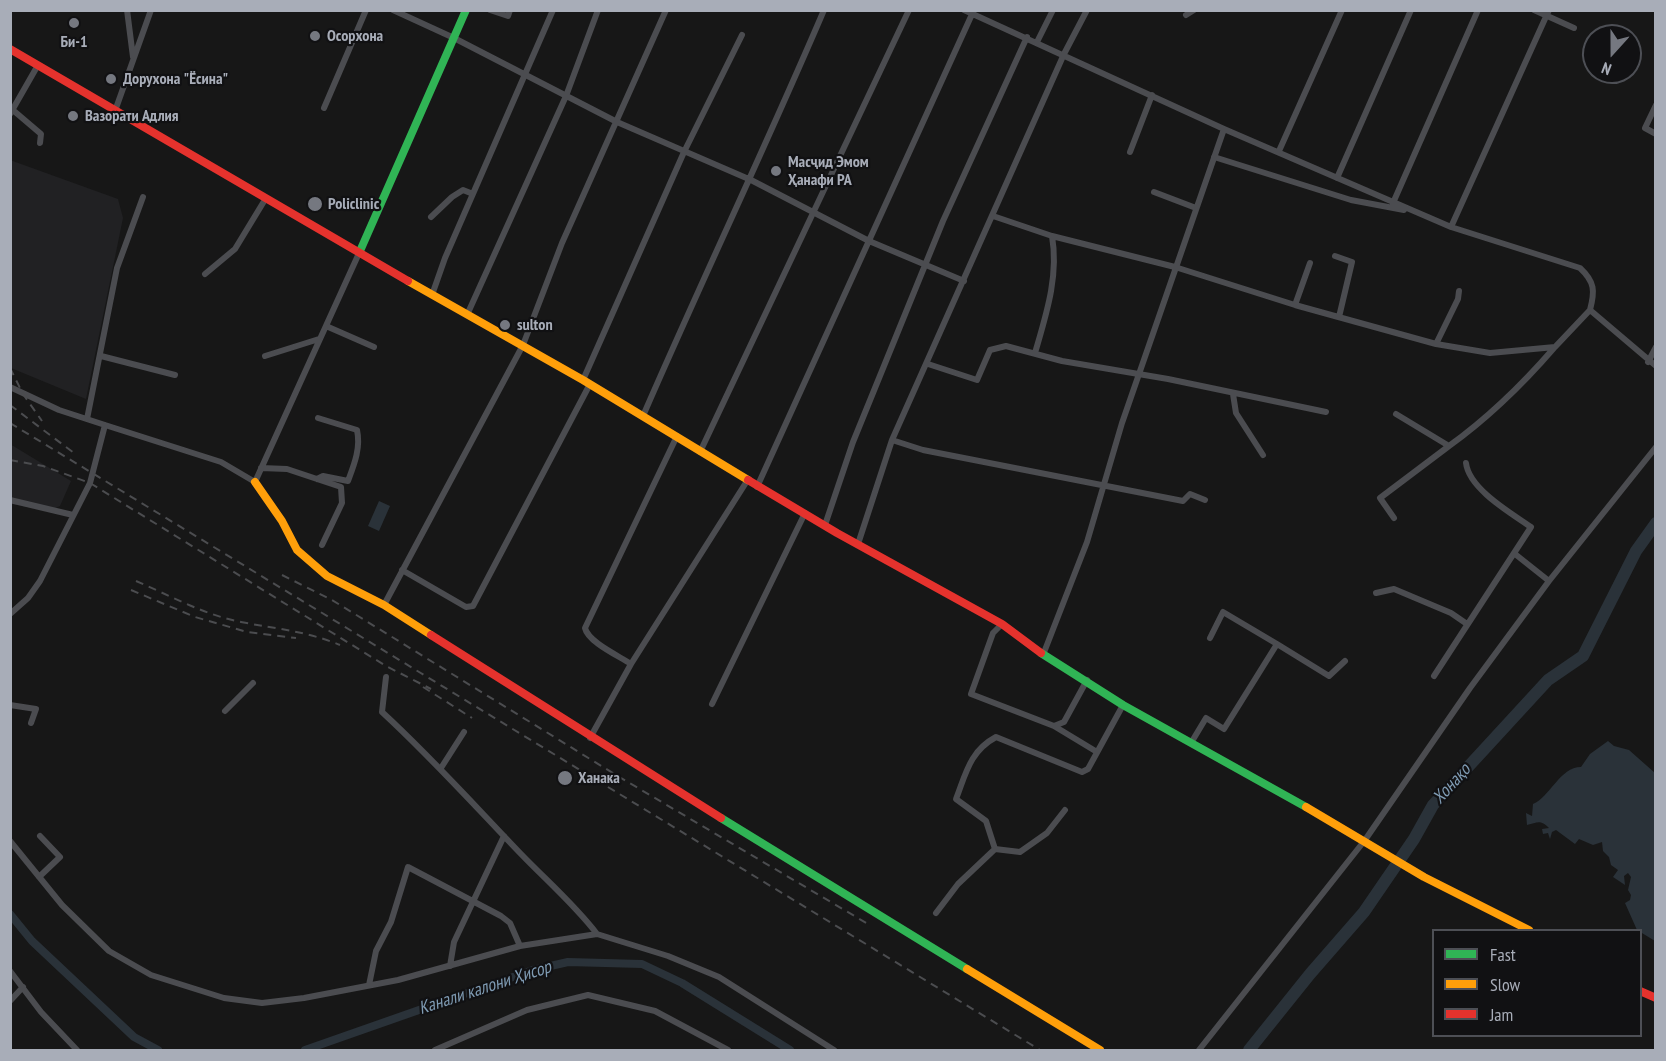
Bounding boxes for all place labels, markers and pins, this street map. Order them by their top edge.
marker: Би-1 [67,16,81,30]
place label: Осорхона [327,26,383,46]
marker: Осорхона [308,29,322,43]
place label: Би-1 [60,32,88,52]
place label: Дорухона "Ёсина" [123,69,228,89]
marker: Дорухона "Ёсина" [104,72,118,86]
place label: Вазорати Адлия [85,106,179,126]
marker: Вазорати Адлия [66,109,80,123]
place label: Масҷид Эмом Ҳанафи РА [788,152,869,190]
marker: Масҷид Эмом Ҳанафи РА [769,164,783,178]
place label: Policlinic [328,194,379,214]
marker: Policlinic [306,195,324,213]
place label: sulton [517,315,553,335]
marker: sulton [498,318,512,332]
place label: Ханака [578,768,620,788]
marker: Ханака [556,769,574,787]

